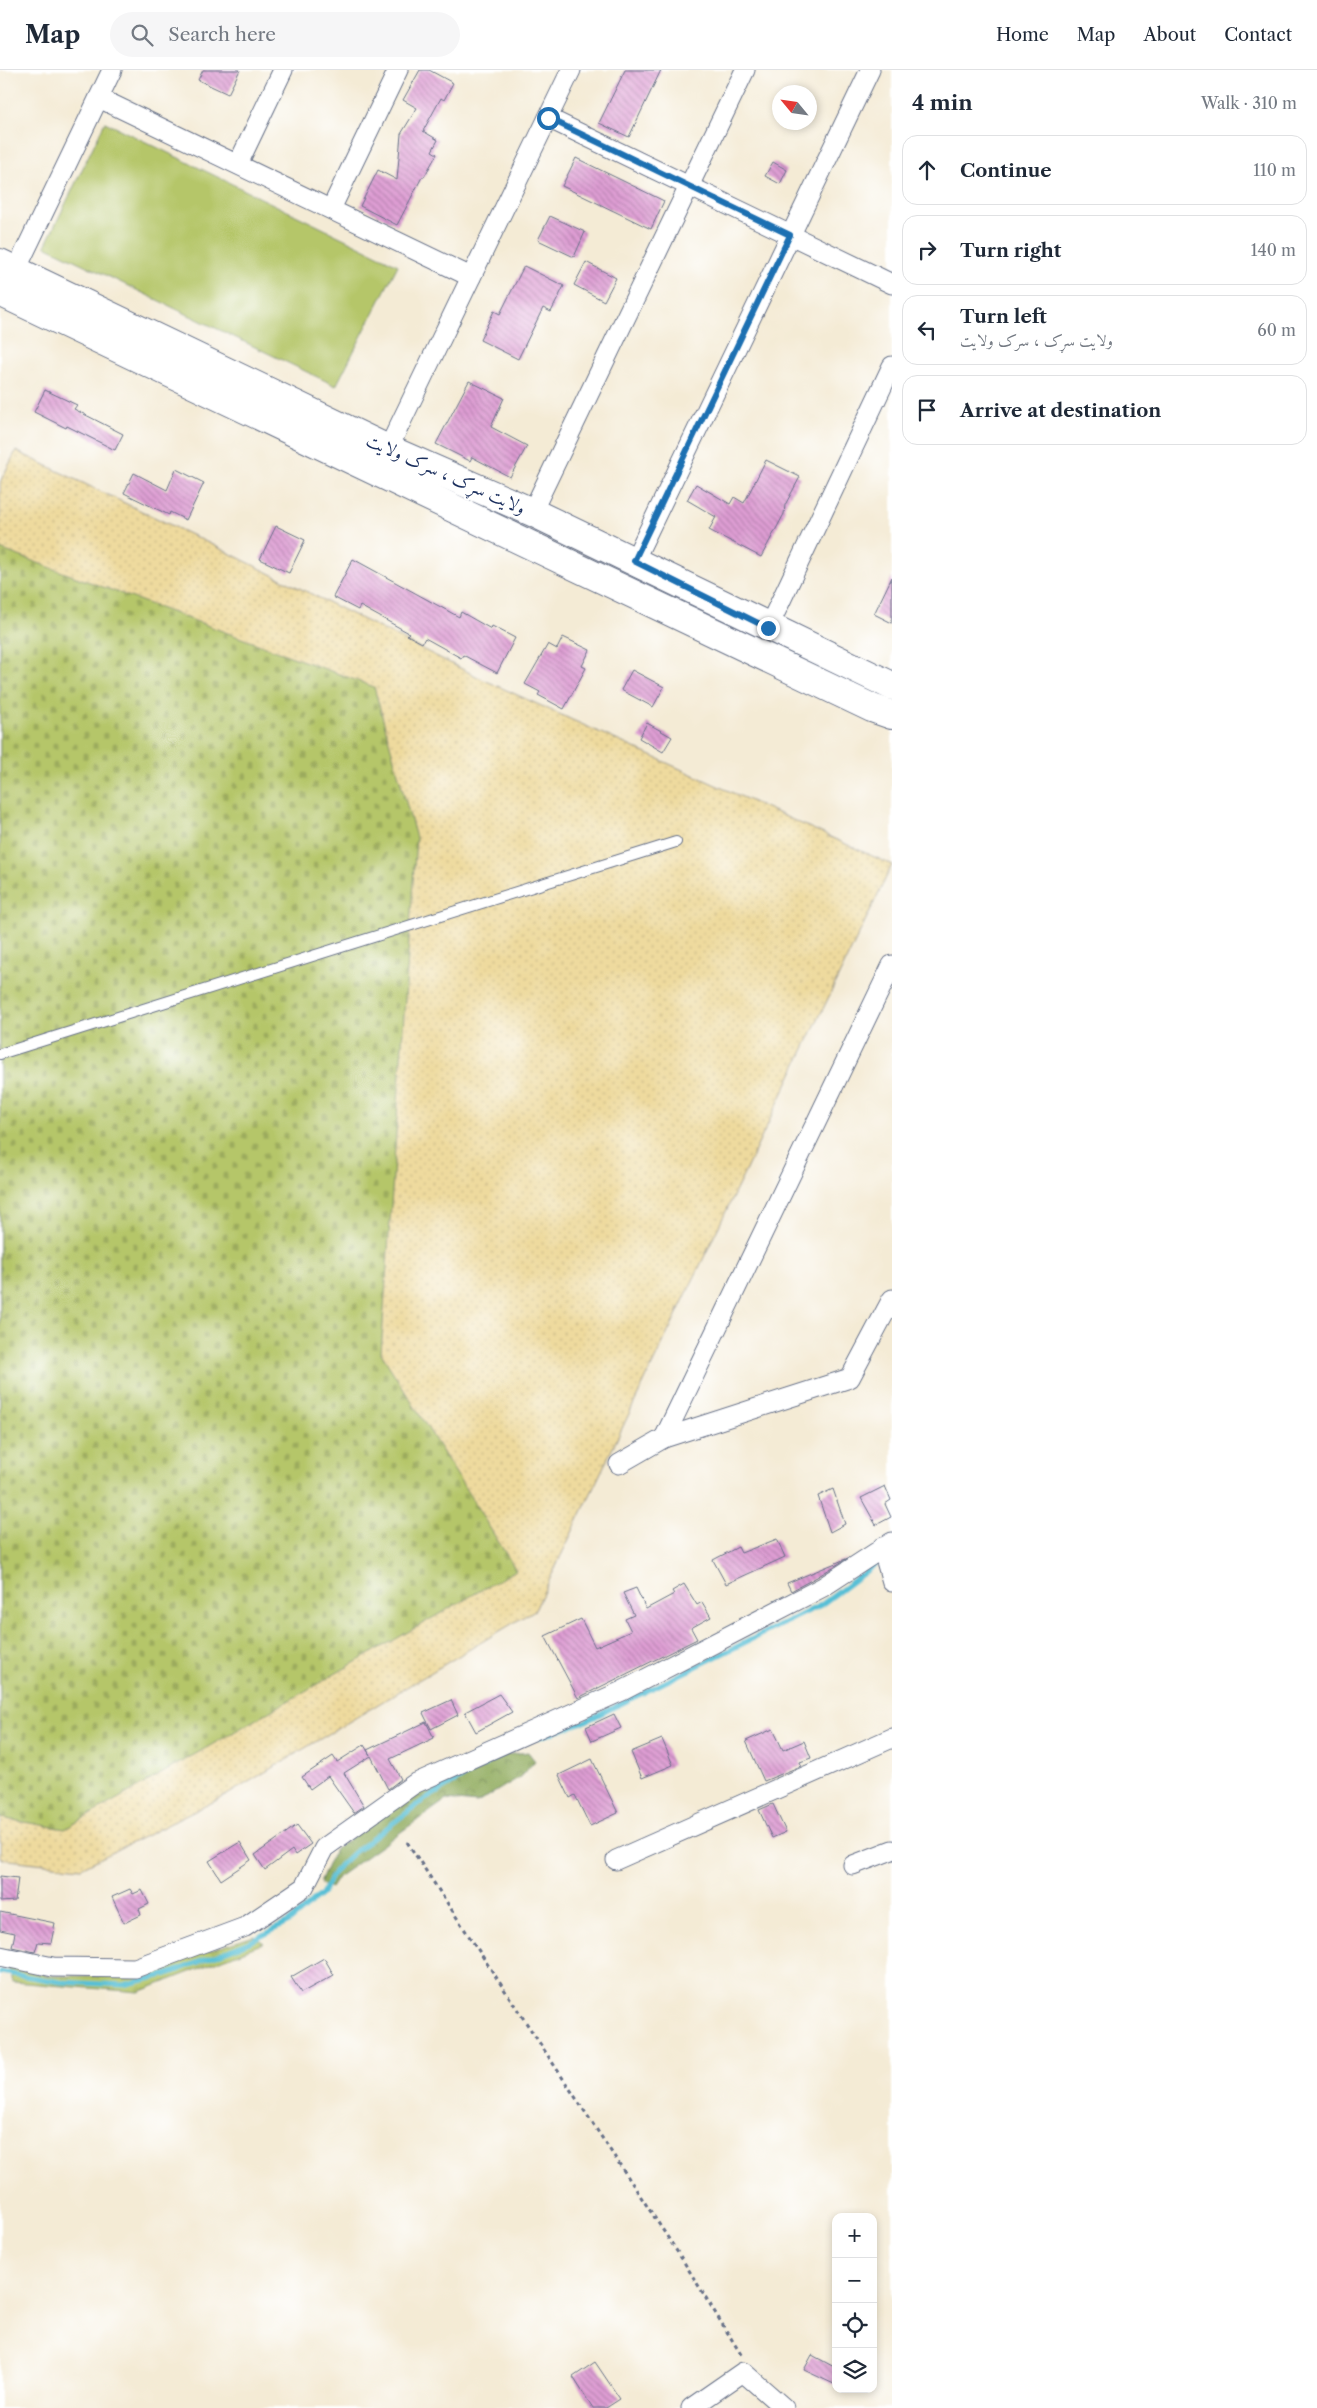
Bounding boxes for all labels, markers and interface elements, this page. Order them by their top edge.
search box [110,12,460,57]
text: Map [25,20,80,49]
icon: search [128,21,156,49]
text: Search here [168,23,276,46]
text: Home [996,24,1049,46]
text: Map [1077,24,1115,46]
text: About [1143,24,1196,46]
text: Contact [1224,24,1292,46]
north arrow [772,85,817,130]
text: 4 min [912,90,973,115]
text: Walk · 310 m [1201,93,1297,113]
route start [537,107,560,130]
icon: ahead [913,156,941,184]
text: Continue [960,159,1052,182]
text: 110 m [1253,160,1296,180]
icon: right [913,236,941,264]
text: Turn right [960,239,1061,262]
text: 140 m [1251,240,1296,260]
text: Turn left [960,305,1047,328]
icon: left [913,316,941,344]
text: 60 m [1257,320,1296,340]
text: ولایت سړک ، سرک ولایت [960,330,1113,350]
icon: arrive [913,396,941,424]
text: Arrive at destination [960,399,1161,422]
street label: ولایت سړک ، سرک ولایت [362,429,529,522]
route end [757,617,780,640]
map controls [832,2213,877,2393]
button: + [832,2213,877,2258]
button: − [832,2258,877,2303]
button: locate [832,2303,877,2348]
button: layers [832,2348,877,2393]

